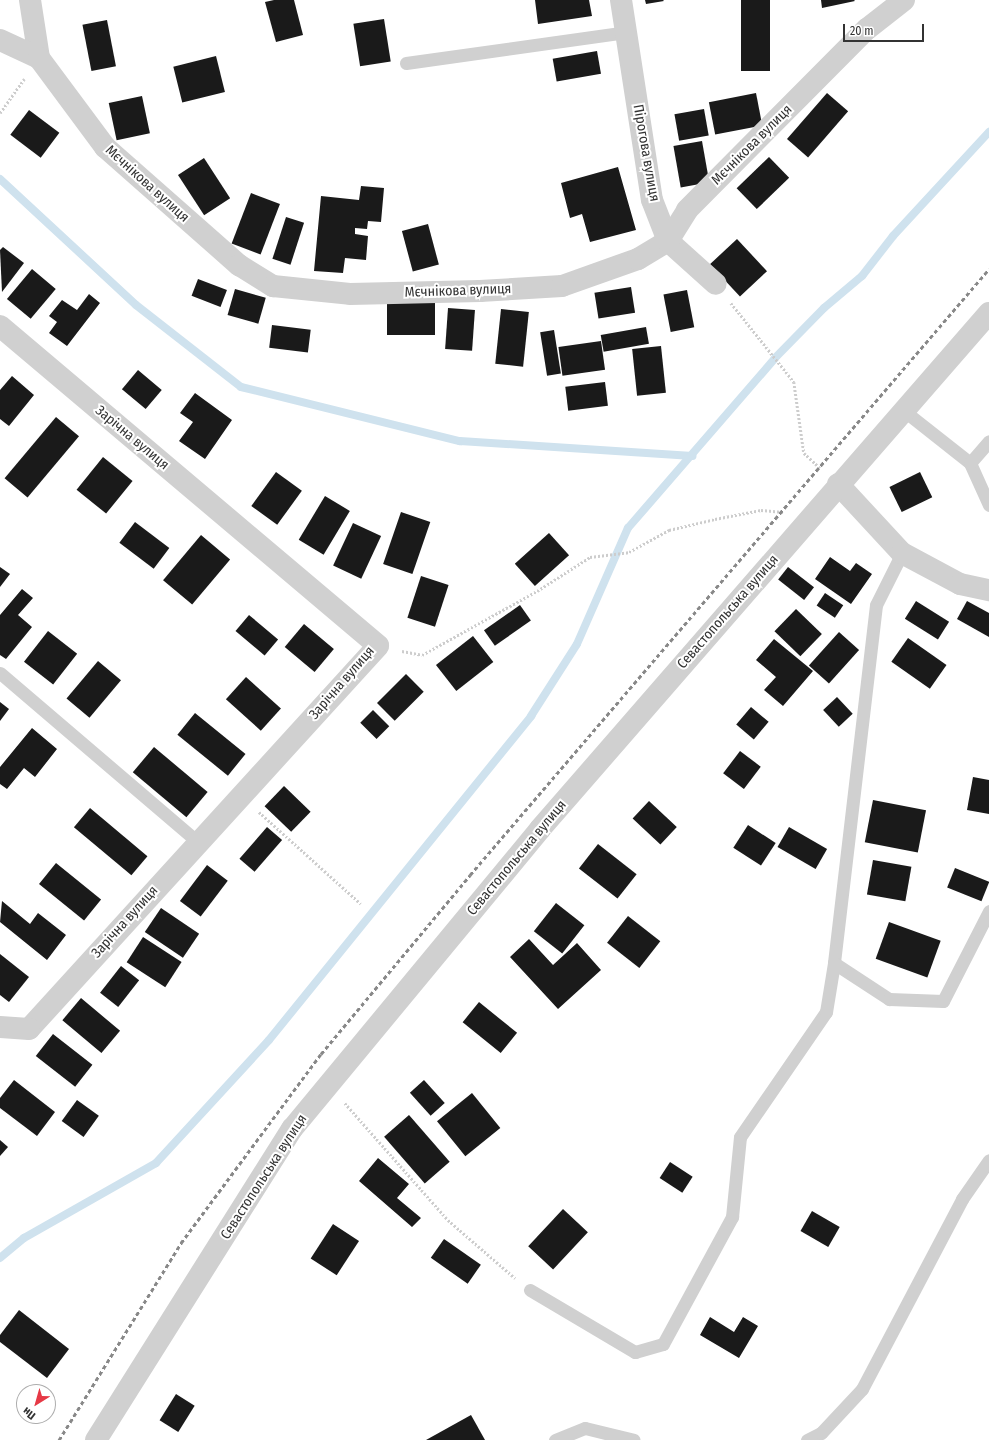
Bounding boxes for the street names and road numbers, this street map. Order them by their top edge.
street label: Мєчнікова вулиця [708,101,796,189]
street label: Пірогова вулиця [629,103,663,203]
street label: Мєчнікова вулиця [102,142,192,226]
street label: Мєчнікова вулиця [404,281,512,301]
street label: Зарічна вулиця [92,402,172,474]
street label: Севастопольська вулиця [674,552,782,672]
street label: Зарічна вулиця [306,643,378,723]
street label: Севастопольська вулиця [464,797,570,919]
street label: Зарічна вулиця [88,883,162,961]
street label: Севастопольська вулиця [217,1111,311,1243]

